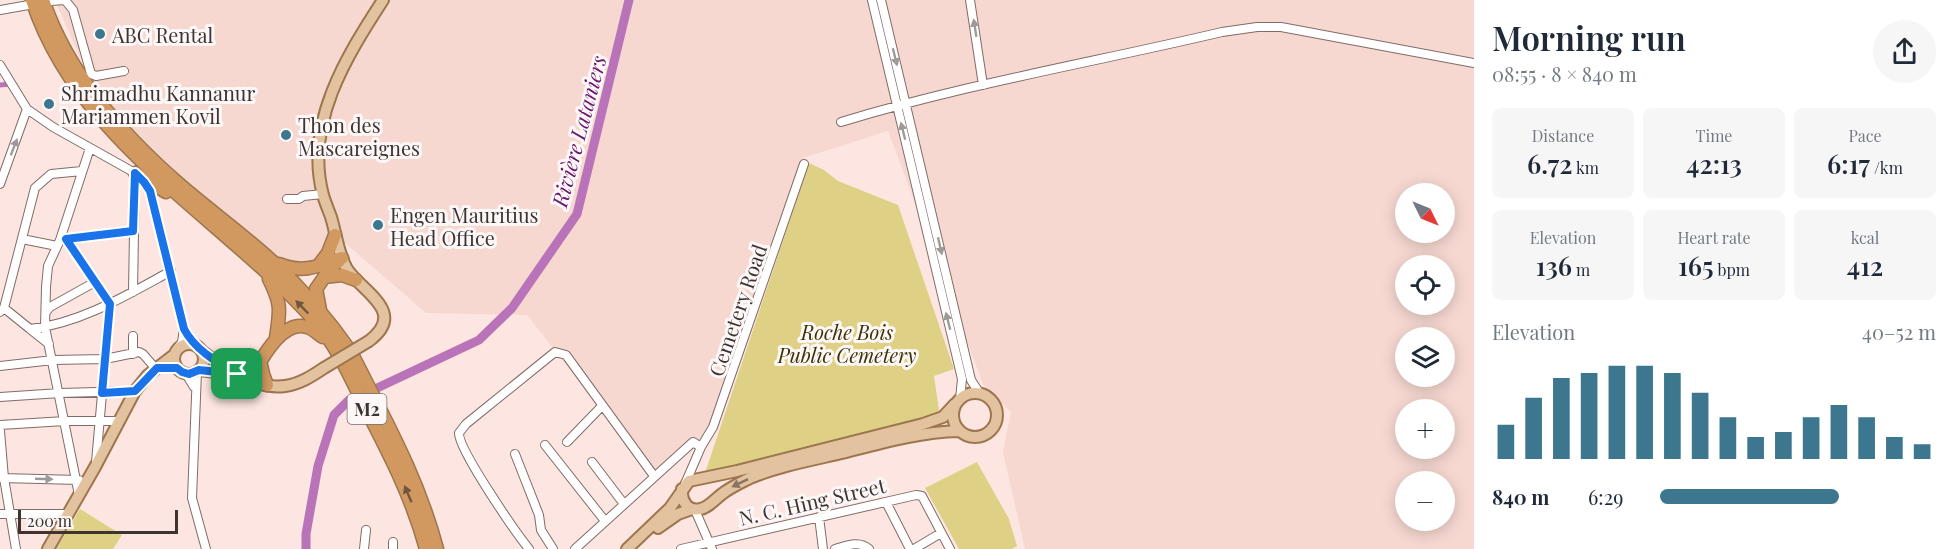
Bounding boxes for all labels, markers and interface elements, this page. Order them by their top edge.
text: Morning run [1492,15,1686,59]
one-way arrow [970,19,979,38]
button: share [1873,20,1936,83]
place label: ABC Rental [111,21,213,48]
marker: ABC Rental [93,27,107,41]
one-way arrow [890,48,900,66]
water label: Rivière Lataniers [544,52,612,211]
text: 08:55 · 8 × 840 m [1492,60,1637,87]
place label: Shrimadhu Kannanur Mariammen Kovil [61,79,255,129]
marker: Shrimadhu Kannanur Mariammen Kovil [42,97,56,111]
place label: Thon des Mascareignes [298,111,420,161]
one-way arrow [898,122,908,140]
text: Distance [1532,125,1594,146]
text: Time [1696,125,1732,146]
text: Pace [1848,125,1882,146]
marker: Thon des Mascareignes [279,128,293,142]
one-way arrow [10,137,20,155]
text: 6.72 [1527,146,1572,181]
text: 42:13 [1686,146,1742,181]
text: 6:17 [1827,146,1870,181]
text: km [1572,157,1599,178]
text: /km [1870,157,1903,178]
north arrow [1395,183,1455,243]
map controls [1395,183,1455,531]
place label: Engen Mauritius Head Office [390,201,538,251]
marker: Engen Mauritius Head Office [371,218,385,232]
text: Elevation [1530,227,1596,248]
text: Heart rate [1677,227,1751,248]
text: kcal [1851,227,1879,248]
one-way arrow [936,237,946,256]
street label: Cemetery Road [702,240,772,380]
text: 136 [1536,248,1572,283]
text: 165 [1678,248,1714,283]
text: 412 [1847,248,1883,283]
button: locate [1395,255,1455,315]
text: m [1572,259,1590,280]
text: bpm [1714,259,1750,280]
one-way arrow [295,300,309,314]
one-way arrow [943,312,953,330]
park label: Roche Bois Public Cemetery [777,318,917,368]
text: Elevation [1492,318,1575,345]
text: 40–52 m [1862,318,1936,345]
button: layers [1395,327,1455,387]
pin [211,348,262,399]
icon: arrive [220,357,253,390]
road number: M2 [348,394,386,424]
button: + [1395,399,1455,459]
street label: N. C. Hing Street [736,471,889,531]
button: − [1395,471,1455,531]
one-way arrow [34,475,53,484]
one-way arrow [731,479,748,488]
text: 840 m [1492,483,1549,510]
text: 6:29 [1588,483,1623,510]
one-way arrow [403,485,412,502]
scale bar [18,507,178,534]
text: 200 m [27,510,72,531]

